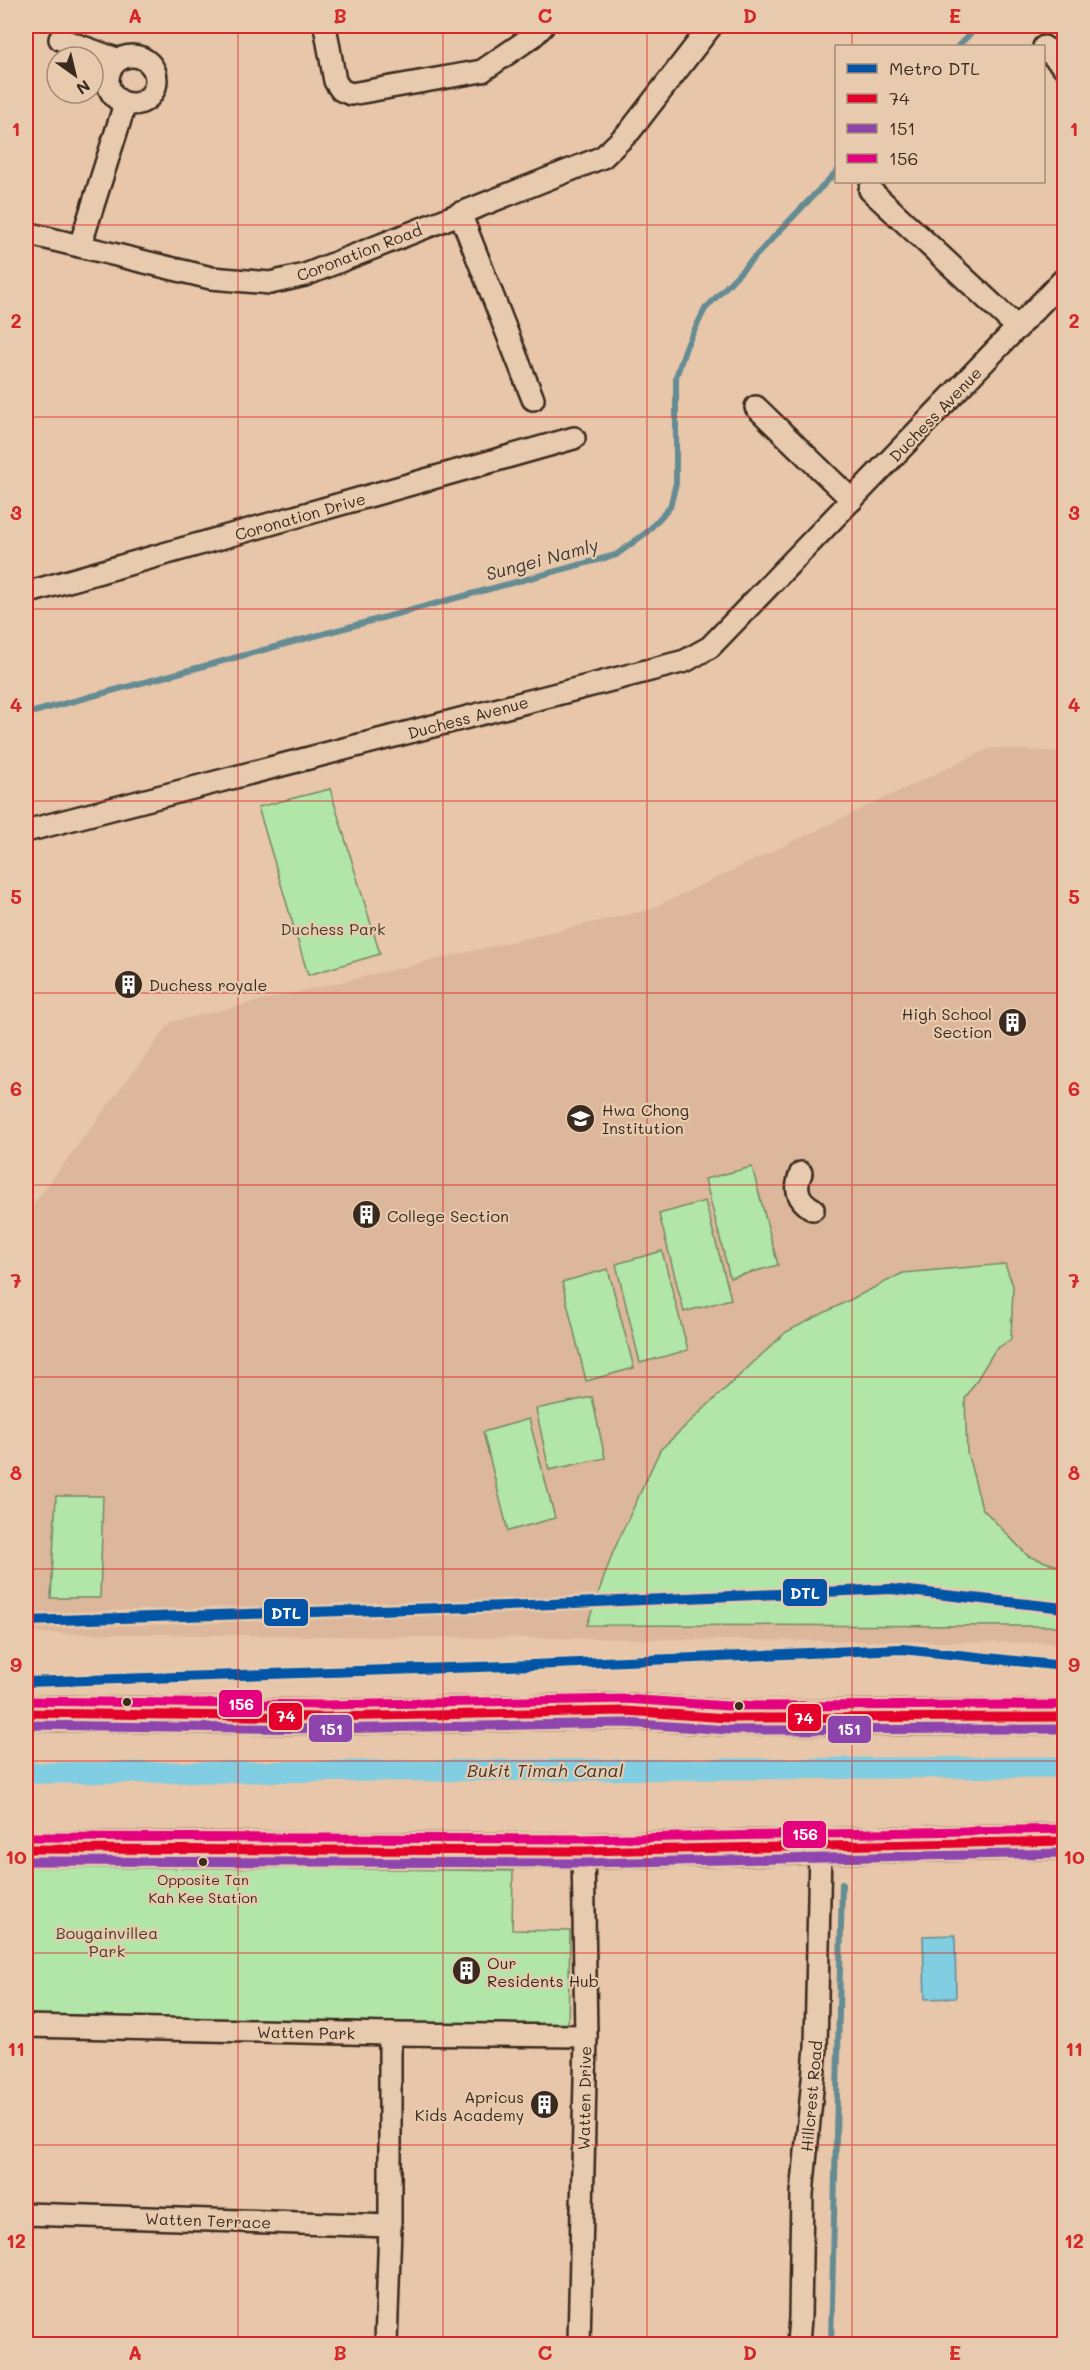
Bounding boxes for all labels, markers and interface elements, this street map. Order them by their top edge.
text: A [128,2,142,28]
text: B [333,2,347,28]
text: C [538,2,553,28]
text: D [743,2,757,28]
text: E [949,2,961,28]
north arrow [45,45,105,105]
legend [835,45,1045,183]
text: Metro DTL [889,56,980,80]
text: N [73,76,95,100]
text: 74 [889,86,910,110]
text: 1 [12,115,20,141]
text: 1 [1070,115,1078,141]
text: 151 [889,116,916,140]
text: 156 [889,146,918,170]
street label: Coronation Road [293,218,425,286]
text: 2 [10,307,22,333]
text: 2 [1068,307,1080,333]
street label: Duchess Avenue [884,362,986,466]
street label: Coronation Drive [232,487,368,545]
text: 3 [10,499,22,525]
text: 3 [1068,499,1080,525]
water label: Sungei Namly [483,532,601,586]
text: 4 [10,691,23,717]
street label: Duchess Avenue [405,691,531,743]
text: 4 [1068,691,1081,717]
text: 5 [10,883,22,909]
text: 5 [1068,883,1080,909]
park label: Duchess Park [280,918,386,939]
building icon: Duchess royale [112,968,144,1000]
place label: Duchess royale [149,974,268,995]
place label: High School Section [902,1003,992,1042]
building icon: High School Section [997,1006,1029,1038]
text: 6 [10,1075,22,1101]
text: 6 [1068,1075,1080,1101]
place label: Hwa Chong Institution [602,1099,689,1138]
school or university icon: Hwa Chong Institution [565,1102,597,1134]
building icon: College Section [350,1199,382,1231]
place label: College Section [387,1205,509,1226]
text: 7 [10,1267,22,1293]
text: 7 [1068,1267,1080,1293]
text: 8 [10,1459,22,1485]
text: 8 [1068,1459,1080,1485]
line badge: DTL [782,1578,828,1607]
text: DTL [790,1582,820,1603]
line badge: DTL [263,1598,309,1627]
text: DTL [271,1602,301,1623]
text: 9 [10,1651,22,1677]
text: 9 [1068,1651,1080,1677]
line badge: 156 [218,1689,263,1718]
text: 156 [228,1693,254,1714]
unlabelled marker [121,1696,133,1708]
unlabelled marker [733,1700,745,1712]
line badge: 74 [268,1702,303,1731]
line badge: 74 [787,1703,822,1732]
text: 74 [276,1705,296,1726]
text: 74 [794,1707,814,1728]
line badge: 151 [308,1714,353,1743]
line badge: 151 [827,1715,872,1744]
text: 151 [319,1718,343,1739]
text: 151 [837,1718,861,1739]
water label: Bukit Timah Canal [467,1758,624,1782]
line badge: 156 [782,1820,827,1849]
text: 156 [792,1823,818,1844]
text: 10 [5,1843,27,1869]
text: 10 [1063,1843,1085,1869]
marker: Opposite Tan Kah Kee Station [197,1856,209,1868]
place label: Opposite Tan Kah Kee Station [148,1870,258,1907]
park label: Bougainvillea Park [56,1922,158,1961]
place label: Our Residents Hub [487,1952,599,1991]
building icon: Our Residents Hub [450,1955,482,1987]
street label: Watten Park [257,2021,355,2043]
text: 11 [7,2035,25,2061]
text: 11 [1065,2035,1083,2061]
street label: Hillcrest Road [796,2040,826,2152]
street label: Watten Drive [573,2046,595,2150]
place label: Apricus Kids Academy [415,2086,524,2125]
building icon: Apricus Kids Academy [529,2089,561,2121]
street label: Watten Terrace [145,2207,271,2233]
text: 12 [6,2227,26,2253]
text: 12 [1064,2227,1084,2253]
text: A [128,2339,142,2365]
text: B [333,2339,347,2365]
text: C [538,2339,553,2365]
text: D [743,2339,757,2365]
text: E [949,2339,961,2365]

